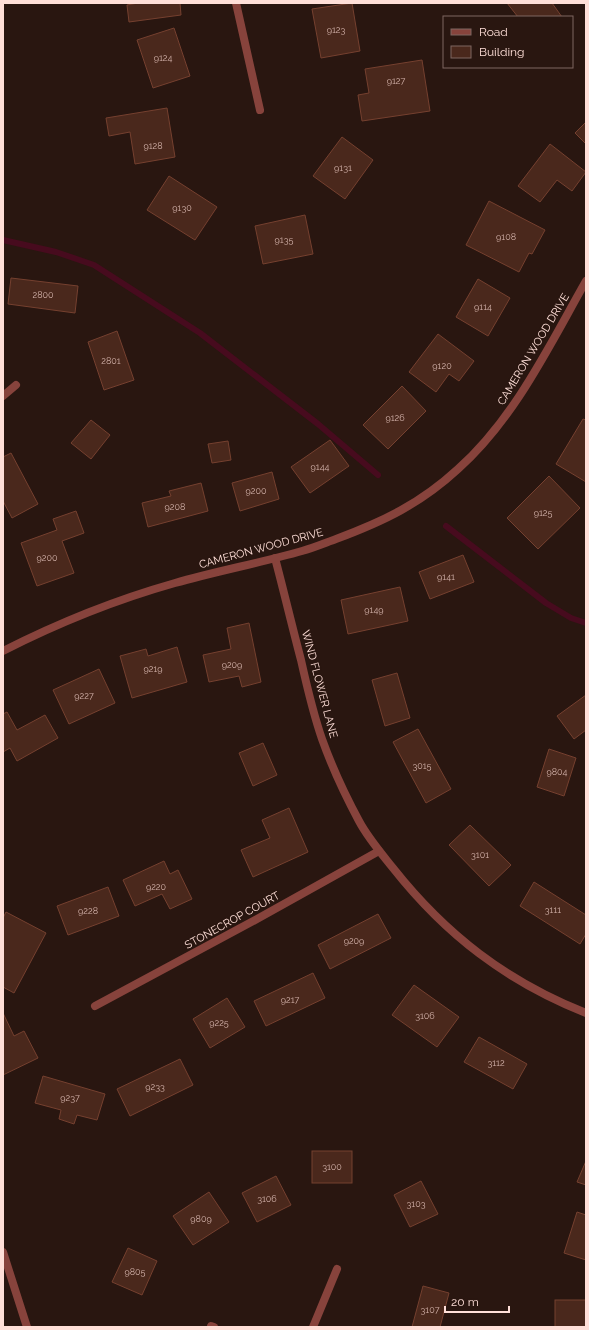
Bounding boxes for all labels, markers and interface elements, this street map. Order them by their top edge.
legend [443,16,573,68]
house number: 9123 [327,25,346,35]
text: Road [479,25,508,39]
text: Building [479,45,525,59]
house number: 9124 [154,53,172,63]
house number: 9127 [387,76,405,86]
house number: 9128 [143,141,163,151]
house number: 9131 [334,163,352,173]
house number: 9130 [172,203,192,213]
house number: 9108 [496,232,516,242]
house number: 9135 [275,235,294,245]
house number: 2800 [32,290,54,300]
street label: CAMERON WOOD DRIVE [495,291,572,407]
house number: 9114 [474,302,492,312]
house number: 2801 [101,356,121,366]
house number: 9120 [432,361,452,371]
house number: 9126 [385,413,405,423]
house number: 9144 [311,462,330,472]
house number: 9200 [246,486,267,496]
house number: 9208 [165,502,185,512]
house number: 9125 [534,508,552,518]
street label: CAMERON WOOD DRIVE [198,526,325,571]
house number: 9200 [37,553,58,563]
house number: 9141 [437,572,455,582]
house number: 9149 [364,605,384,615]
street label: WIND FLOWER LANE [299,629,340,740]
house number: 9209 [222,660,242,670]
house number: 9219 [143,664,163,674]
house number: 9227 [74,691,94,701]
house number: 3015 [412,761,432,771]
house number: 9804 [546,767,568,777]
house number: 3101 [471,850,489,860]
house number: 9220 [146,882,167,892]
street label: STONECROP COURT [182,889,282,952]
house number: 3111 [545,905,561,915]
house number: 9228 [78,906,98,916]
house number: 9209 [344,936,364,946]
house number: 9217 [281,995,299,1005]
house number: 3106 [415,1011,435,1021]
house number: 9225 [209,1018,229,1028]
house number: 3112 [487,1058,505,1068]
house number: 9233 [145,1082,165,1092]
house number: 9237 [60,1093,80,1103]
house number: 3100 [322,1162,342,1172]
house number: 3106 [257,1194,277,1204]
house number: 3103 [407,1199,426,1209]
house number: 9809 [190,1214,212,1224]
house number: 9805 [124,1267,146,1277]
scale bar [445,1288,509,1314]
text: 20 m [451,1295,479,1309]
house number: 3107 [421,1305,440,1315]

